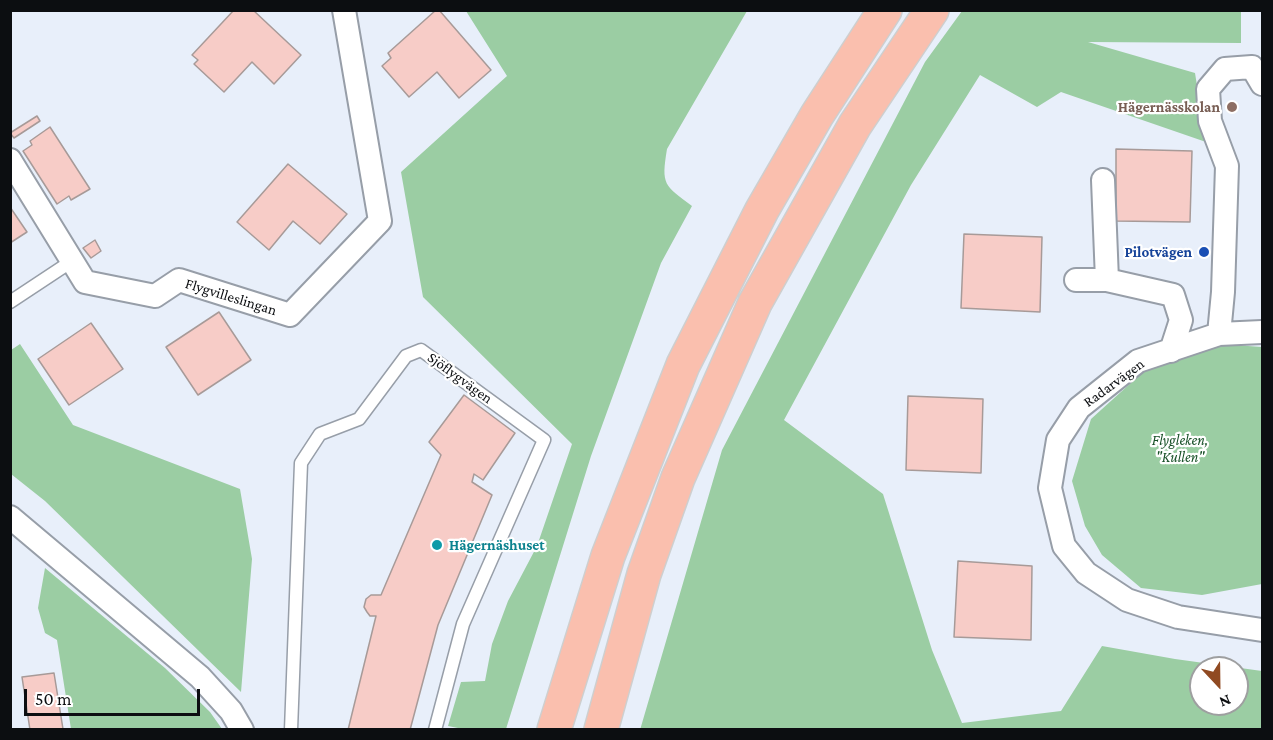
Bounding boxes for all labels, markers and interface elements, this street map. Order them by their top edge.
place label: Hägernässkolan [1118,98,1220,116]
marker: Hägernässkolan [1225,100,1239,114]
place label: Pilotvägen [1124,243,1192,261]
marker: Pilotvägen [1197,245,1211,259]
street label: Flygvilleslingan [183,275,279,319]
street label: Sjöflygvägen [424,348,496,408]
street label: Radarvägen [1080,355,1148,411]
park label: Flygleken, "Kullen" [1152,431,1208,466]
place label: Hägernäshuset [449,536,545,554]
marker: Hägernäshuset [430,538,444,552]
north arrow [1189,656,1249,716]
scale bar [27,677,202,715]
text: 50 m [35,689,72,709]
text: N [1217,691,1233,711]

